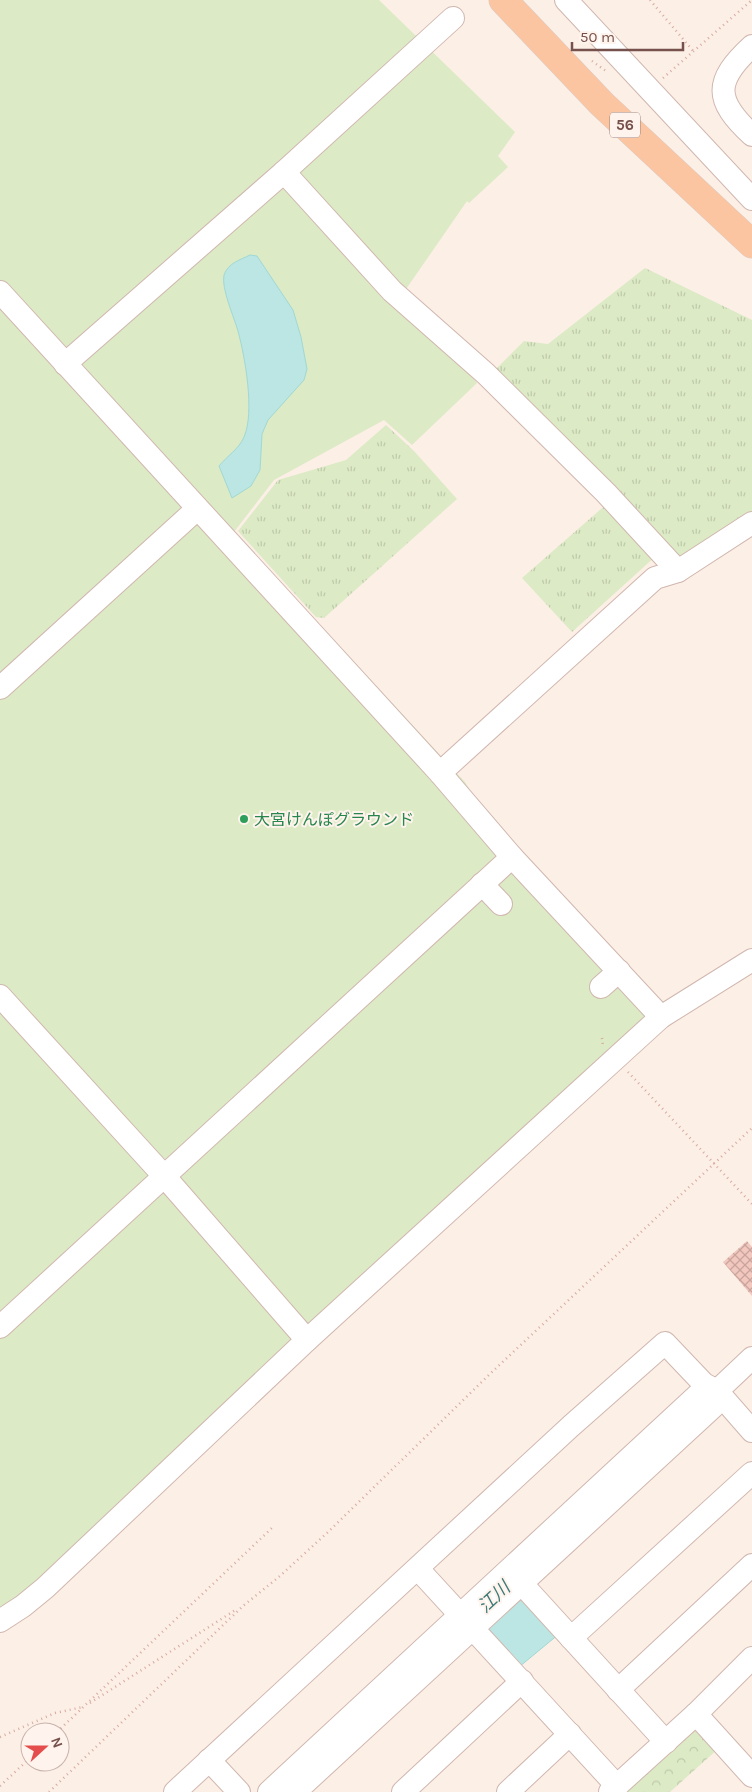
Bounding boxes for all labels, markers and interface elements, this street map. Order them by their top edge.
scale bar [572,20,683,52]
text: 50 m [580,28,615,46]
road number: 56 [610,112,640,138]
place label: 大宮けんぽグラウンド [254,810,414,829]
marker: 大宮けんぽグラウンド [238,813,250,825]
water label: 江川 [473,1575,516,1617]
north arrow [20,1722,70,1772]
text: N [47,1735,66,1750]

